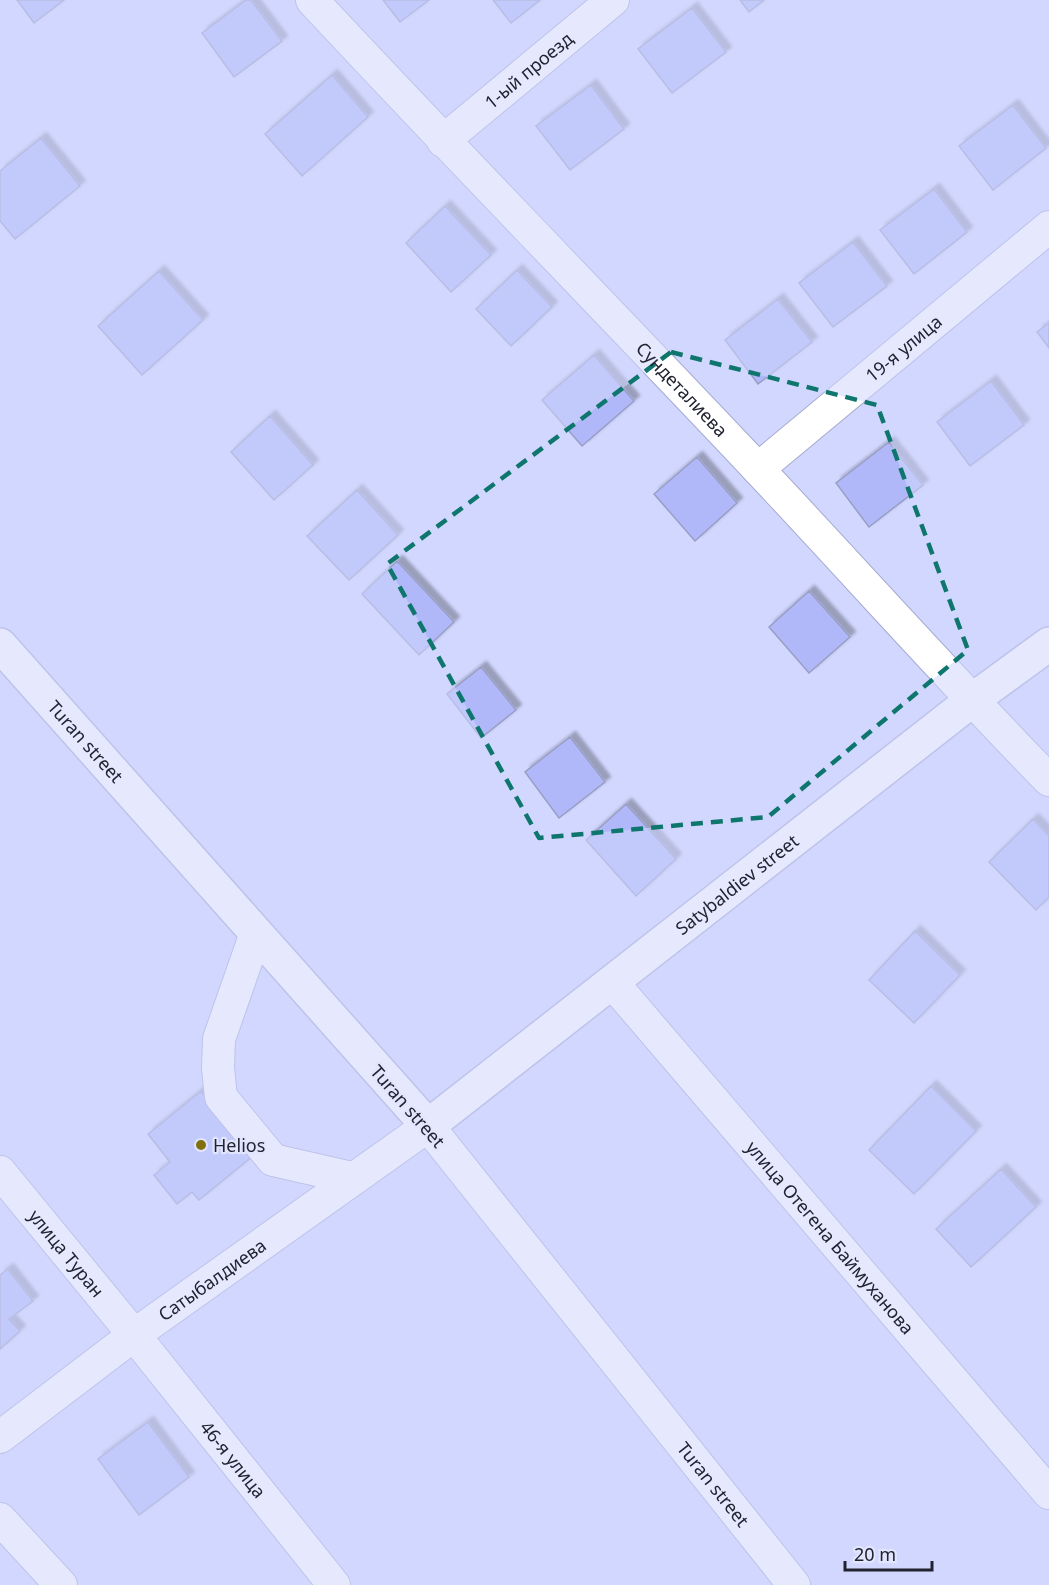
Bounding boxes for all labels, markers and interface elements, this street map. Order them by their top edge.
street label: 1-ый проезд [479,26,578,114]
street label: 19-я улица [860,309,947,387]
street label: Сундеталиева [631,336,733,442]
street label: Turan street [43,695,129,788]
street label: Satybaldiev street [670,828,804,940]
street label: Turan street [365,1060,451,1153]
place label: Helios [213,1133,265,1157]
street label: улица Отегена Баймуханова [741,1136,920,1339]
marker: Helios [194,1138,208,1152]
street label: улица Туран [24,1204,110,1302]
street label: Сатыбалдиева [153,1233,271,1326]
street label: 46-я улица [195,1416,272,1503]
street label: Turan street [672,1437,755,1532]
scale bar [845,1534,932,1572]
text: 20 m [854,1542,896,1566]

